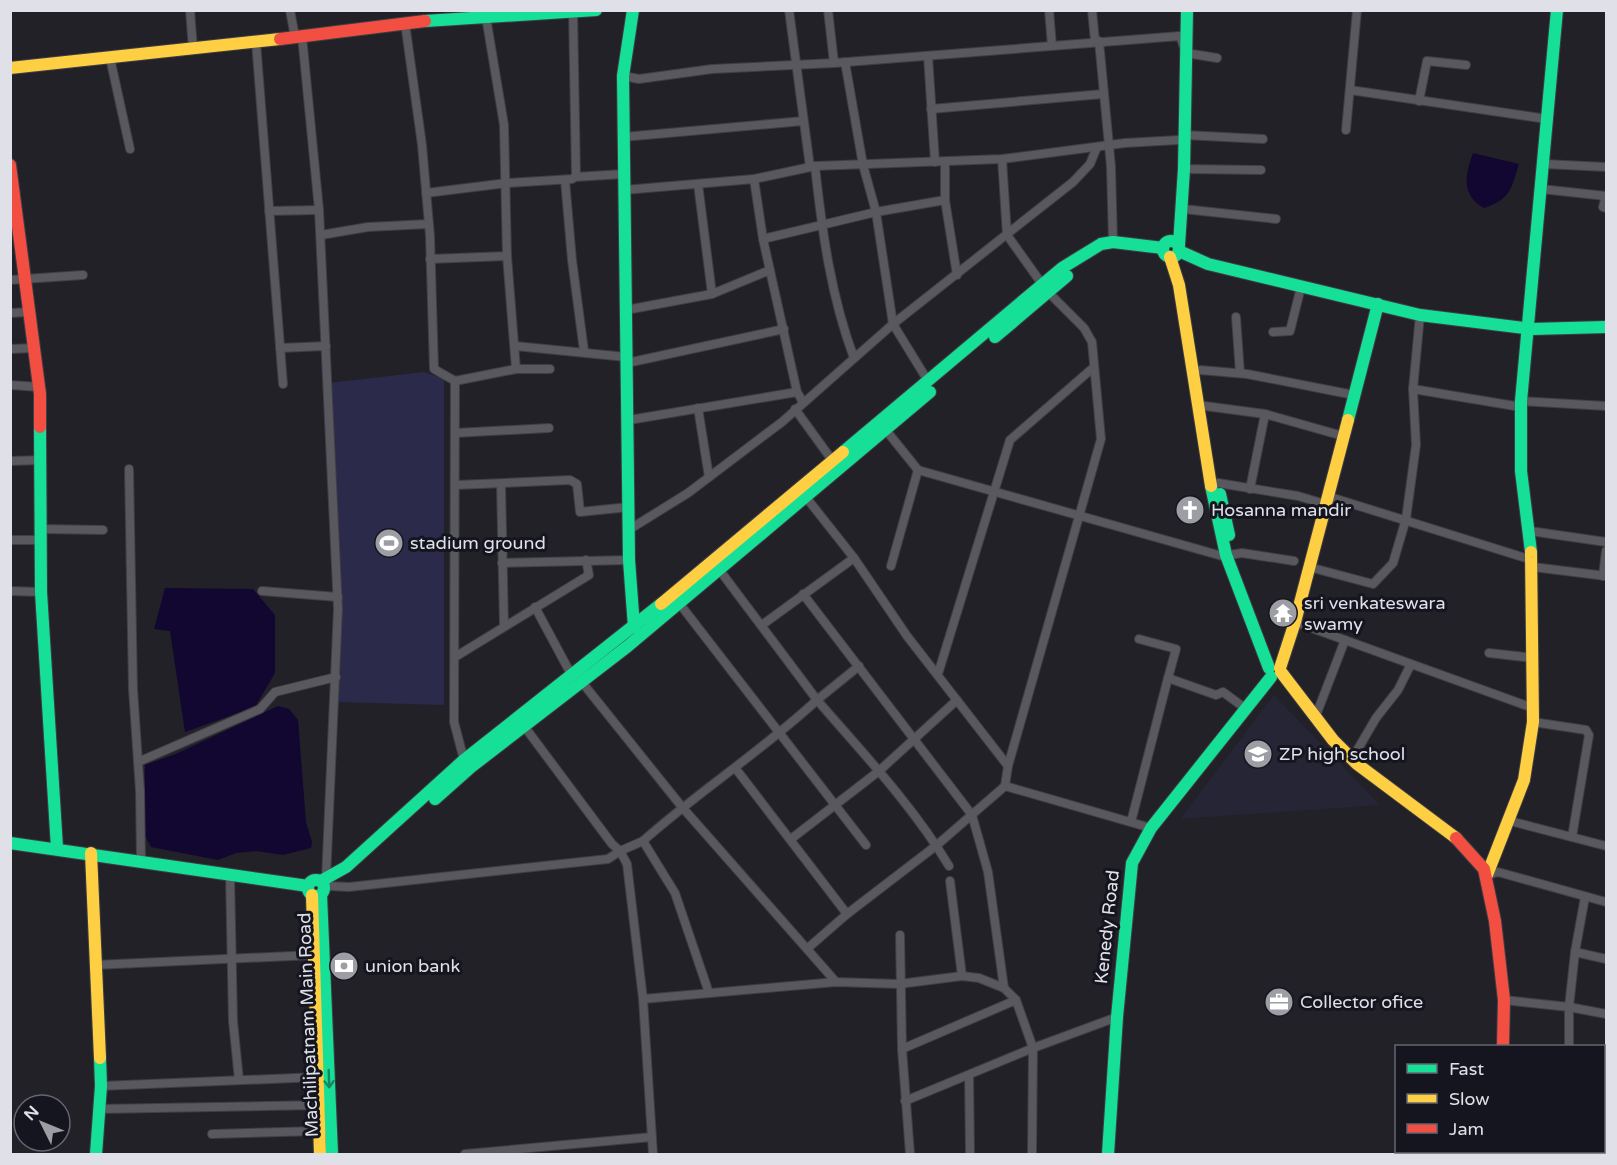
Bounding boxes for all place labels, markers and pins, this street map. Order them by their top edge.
church icon: Hosanna mandir [1174,494,1206,526]
place label: Hosanna mandir [1211,499,1351,521]
sports icon: stadium ground [373,527,405,559]
place label: stadium ground [410,532,546,554]
place label: sri venkateswara swamy [1304,592,1446,635]
temple icon: sri venkateswara swamy [1267,597,1299,629]
school or university icon: ZP high school [1242,738,1274,770]
place label: ZP high school [1279,743,1405,765]
bank icon: union bank [328,950,360,982]
place label: union bank [365,955,460,977]
office icon: Collector ofice [1263,986,1295,1018]
place label: Collector ofice [1300,991,1423,1013]

